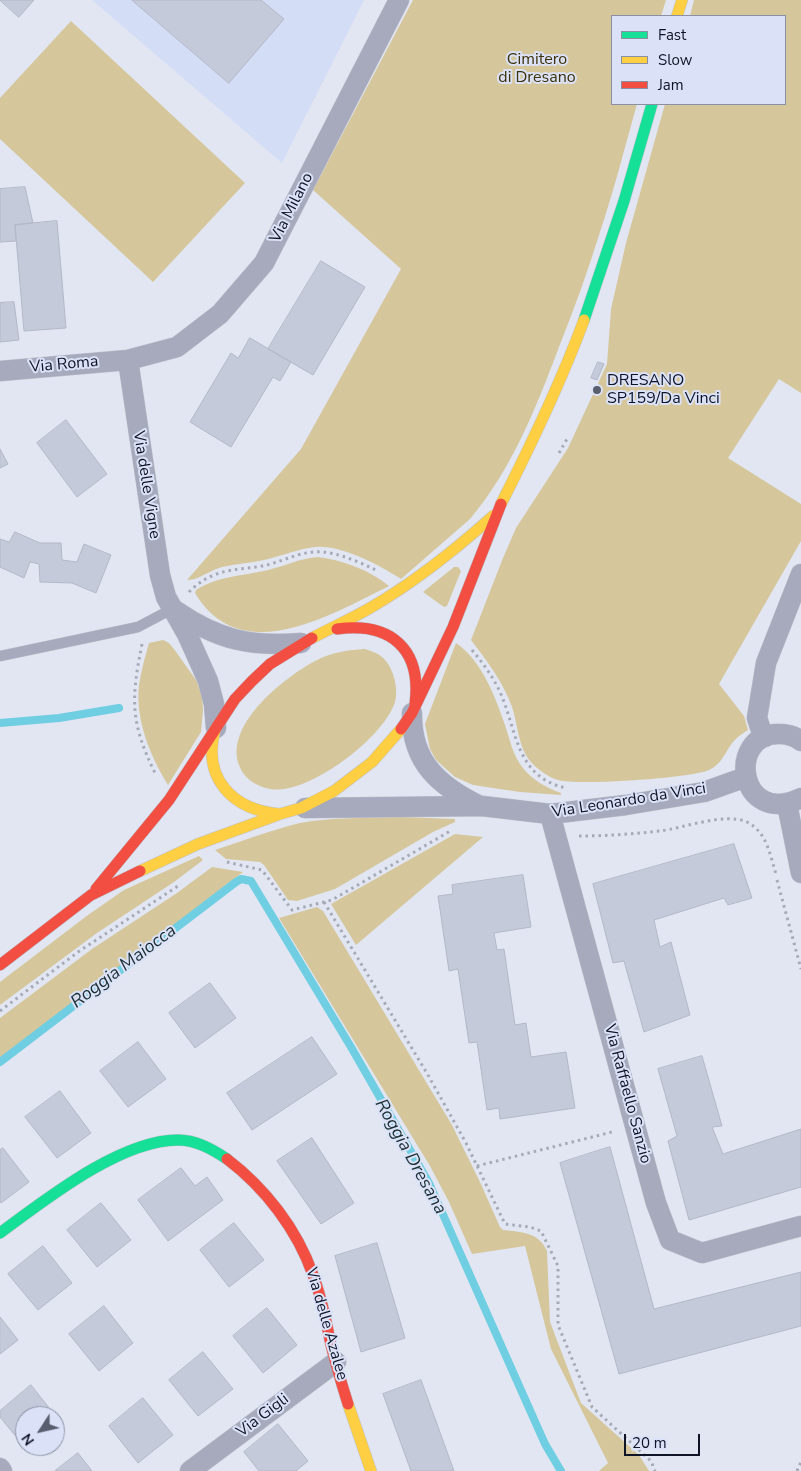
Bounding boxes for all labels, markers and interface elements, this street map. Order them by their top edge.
legend [611,15,786,105]
text: Fast [658,25,686,45]
park label: Cimitero di Dresano [498,50,576,88]
text: Slow [658,50,692,70]
text: Jam [658,75,684,95]
street label: Via Milano [266,170,318,246]
street label: Via Roma [29,352,99,378]
place label: DRESANO SP159/Da Vinci [607,371,720,409]
marker: DRESANO SP159/Da Vinci [591,384,603,396]
street label: Via delle Vigne [128,430,164,540]
street label: Via Leonardo da Vinci [551,779,707,823]
water label: Roggia Maiocca [67,920,181,1014]
street label: Via Raffaello Sanzio [599,1022,655,1166]
water label: Roggia Dresana [369,1096,451,1218]
street label: Via delle Azalee [301,1265,351,1383]
street label: Via Gigli [233,1390,293,1442]
north arrow [15,1406,65,1456]
scale bar [626,1424,702,1456]
text: N [17,1430,39,1449]
text: 20 m [632,1433,667,1453]

